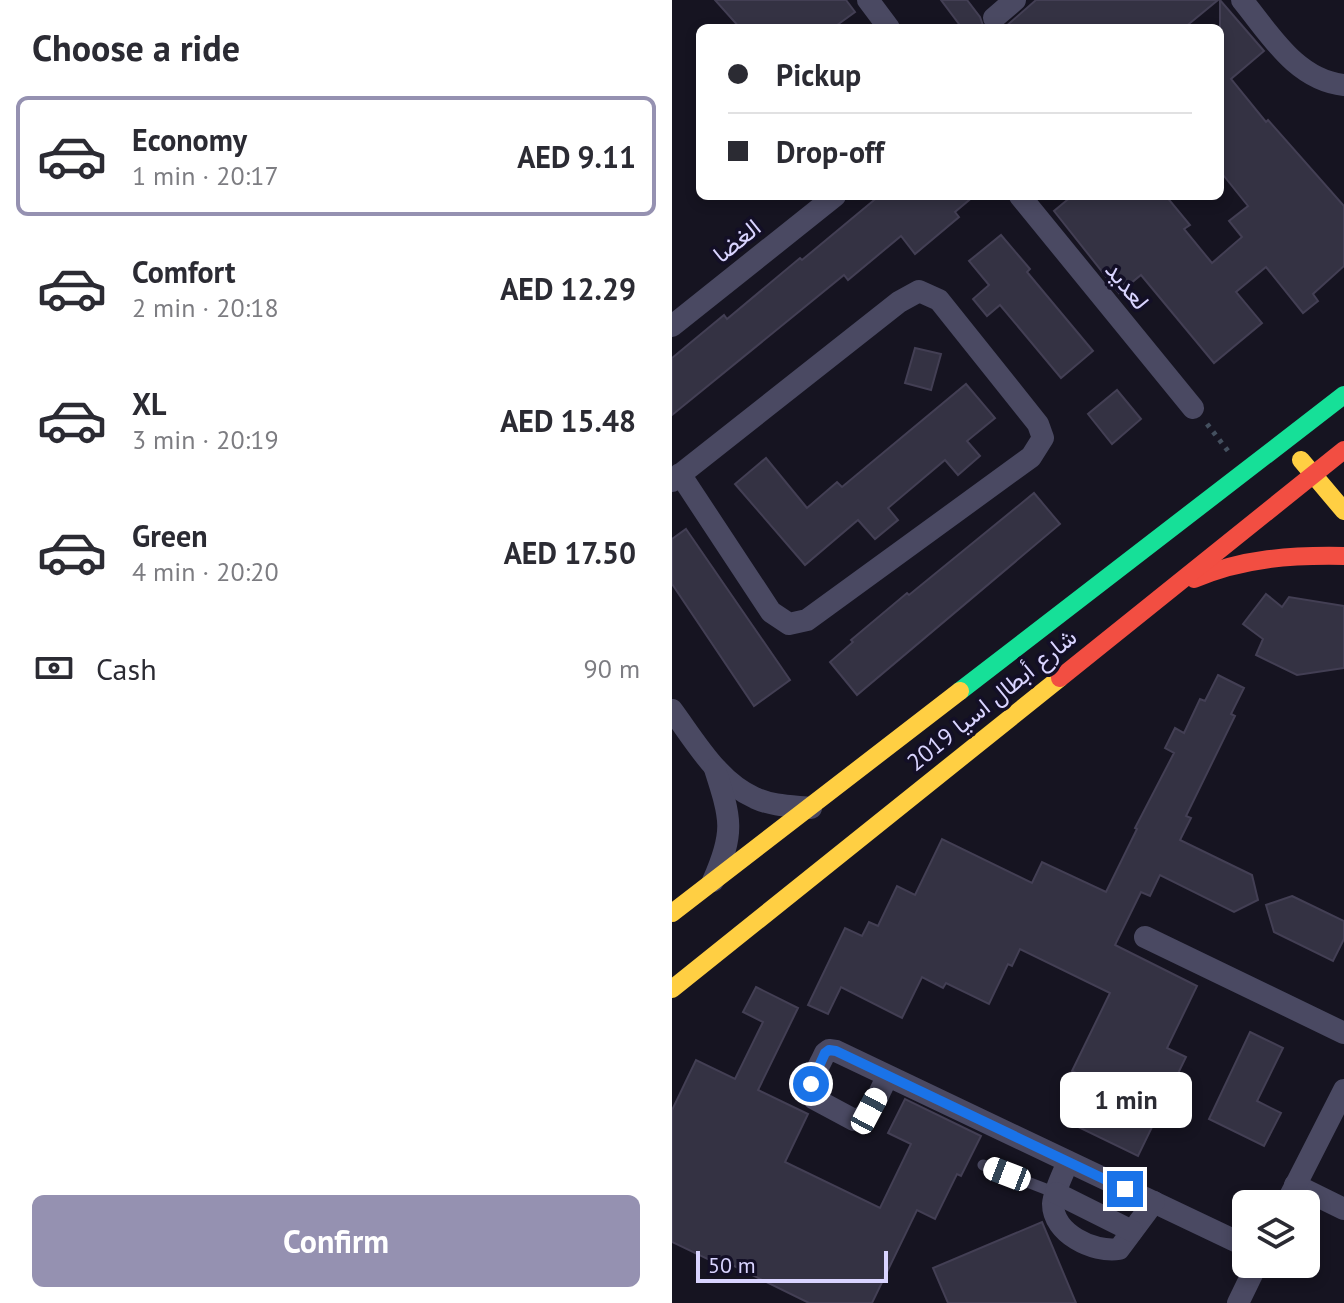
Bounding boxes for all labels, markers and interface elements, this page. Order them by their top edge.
text: Choose a ride [32,24,240,71]
text: Pickup [776,55,861,94]
icon: car [36,120,108,192]
text: Economy [132,120,247,159]
text: Drop-off [776,132,884,171]
text: AED 9.11 [517,137,636,176]
text: 1 min · 20:17 [132,159,279,192]
street label: الغضا [706,212,767,269]
icon: car [36,252,108,324]
text: Comfort [132,252,235,291]
street label: لعديد [1098,255,1156,316]
text: AED 12.29 [500,269,636,308]
text: 2 min · 20:18 [132,291,279,324]
icon: car [36,384,108,456]
text: XL [132,384,166,423]
text: AED 15.48 [500,401,636,440]
text: 3 min · 20:19 [132,423,279,456]
icon: car [36,516,108,588]
text: Green [132,516,207,555]
text: AED 17.50 [504,533,636,572]
text: 4 min · 20:20 [132,555,279,588]
street label: شارع أبطال اسيا 2019 [900,622,1084,778]
icon: cash [32,646,76,690]
text: Cash [96,649,157,688]
text: 90 m [584,652,640,685]
route start [793,1066,829,1102]
callout: 1 min [1059,1073,1191,1129]
text: 1 min [1094,1083,1158,1116]
car [847,1084,891,1138]
car [980,1154,1034,1194]
route end [1107,1171,1143,1207]
map controls [1232,1190,1320,1278]
button: layers [1232,1190,1320,1278]
button: Confirm [32,1195,640,1287]
scale bar [696,1247,888,1283]
text: 50 m [708,1251,756,1279]

